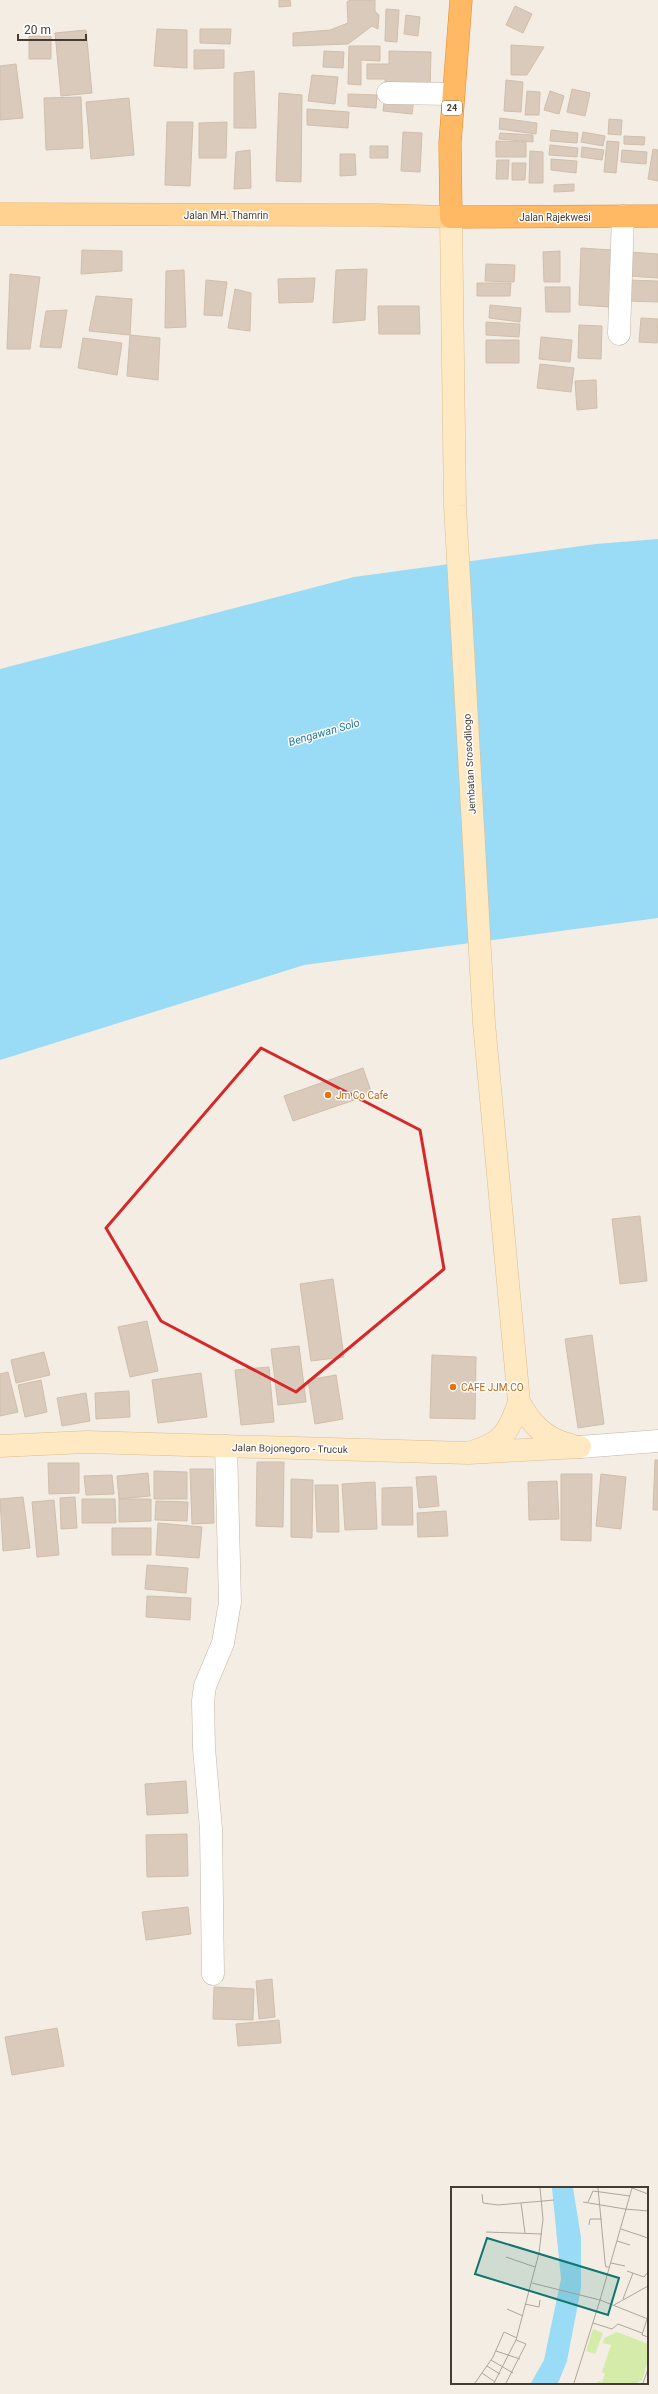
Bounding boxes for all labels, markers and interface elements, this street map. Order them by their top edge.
scale bar [18,16,86,42]
text: 20 m [24,23,51,37]
road number: 24 [442,101,462,115]
street label: Jalan MH. Thamrin [184,210,268,221]
street label: Jalan Rajekwesi [519,212,591,223]
street label: Jembatan Srosodilogo [461,713,478,815]
water label: Bengawan Solo [287,716,361,749]
marker: Jm Co Cafe [323,1090,333,1100]
place label: Jm Co Cafe [336,1090,388,1101]
marker: CAFE JJM.CO [448,1382,458,1392]
place label: CAFE JJM.CO [461,1382,524,1393]
street label: Jalan Bojonegoro - Trucuk [232,1442,349,1455]
inset map [451,2187,648,2384]

